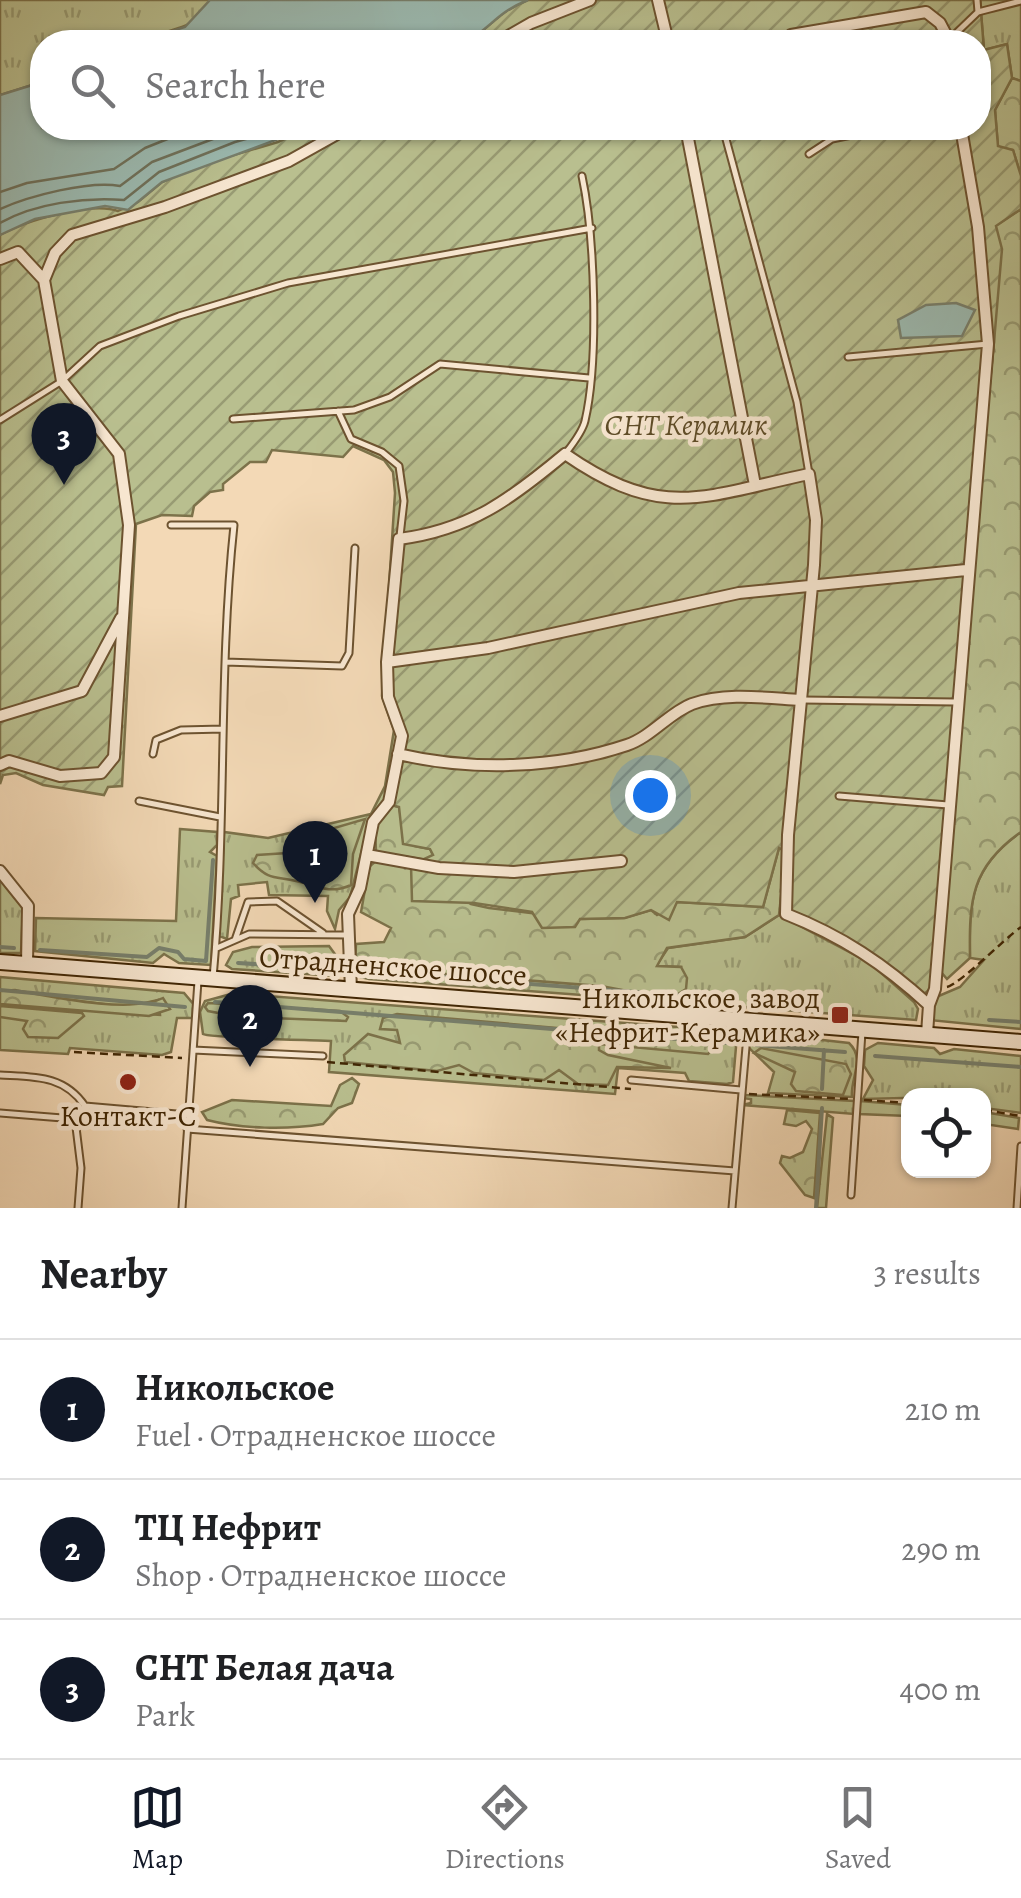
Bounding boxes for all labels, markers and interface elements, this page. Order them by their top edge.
search box [30,30,991,140]
icon: search [65,58,120,113]
text: Search here [145,59,326,111]
pin: 3 [32,402,96,485]
park label: СНТ Керамик [604,405,768,445]
your location [625,770,676,821]
pin: 1 [282,820,348,903]
street label: Отрадненское шоссе [258,937,528,995]
place label: Никольское, завод «Нефрит-Керамика» [555,978,820,1052]
pin: 2 [218,984,282,1067]
marker: Никольское, завод «Нефрит-Керамика» [829,1004,851,1026]
marker: Контакт-С [117,1071,139,1093]
map controls [901,1088,991,1178]
button: locate [901,1088,991,1178]
place label: Контакт-С [59,1096,197,1136]
text: Nearby [40,1245,167,1302]
text: 3 results [874,1251,981,1295]
text: Никольское [135,1361,335,1413]
text: 1 [67,1387,78,1431]
text: 210 m [905,1387,981,1431]
text: Fuel · Отрадненское шоссе [135,1413,496,1457]
text: ТЦ Нефрит [135,1501,321,1553]
text: 2 [65,1527,80,1571]
text: 290 m [901,1527,981,1571]
text: Shop · Отрадненское шоссе [135,1553,507,1597]
text: СНТ Белая дача [135,1641,394,1693]
text: 3 [66,1667,79,1711]
text: 400 m [899,1667,981,1711]
text: Park [135,1693,195,1737]
tab: Map [130,1780,185,1878]
tab: Directions [445,1780,565,1878]
tab: Saved [825,1780,891,1878]

